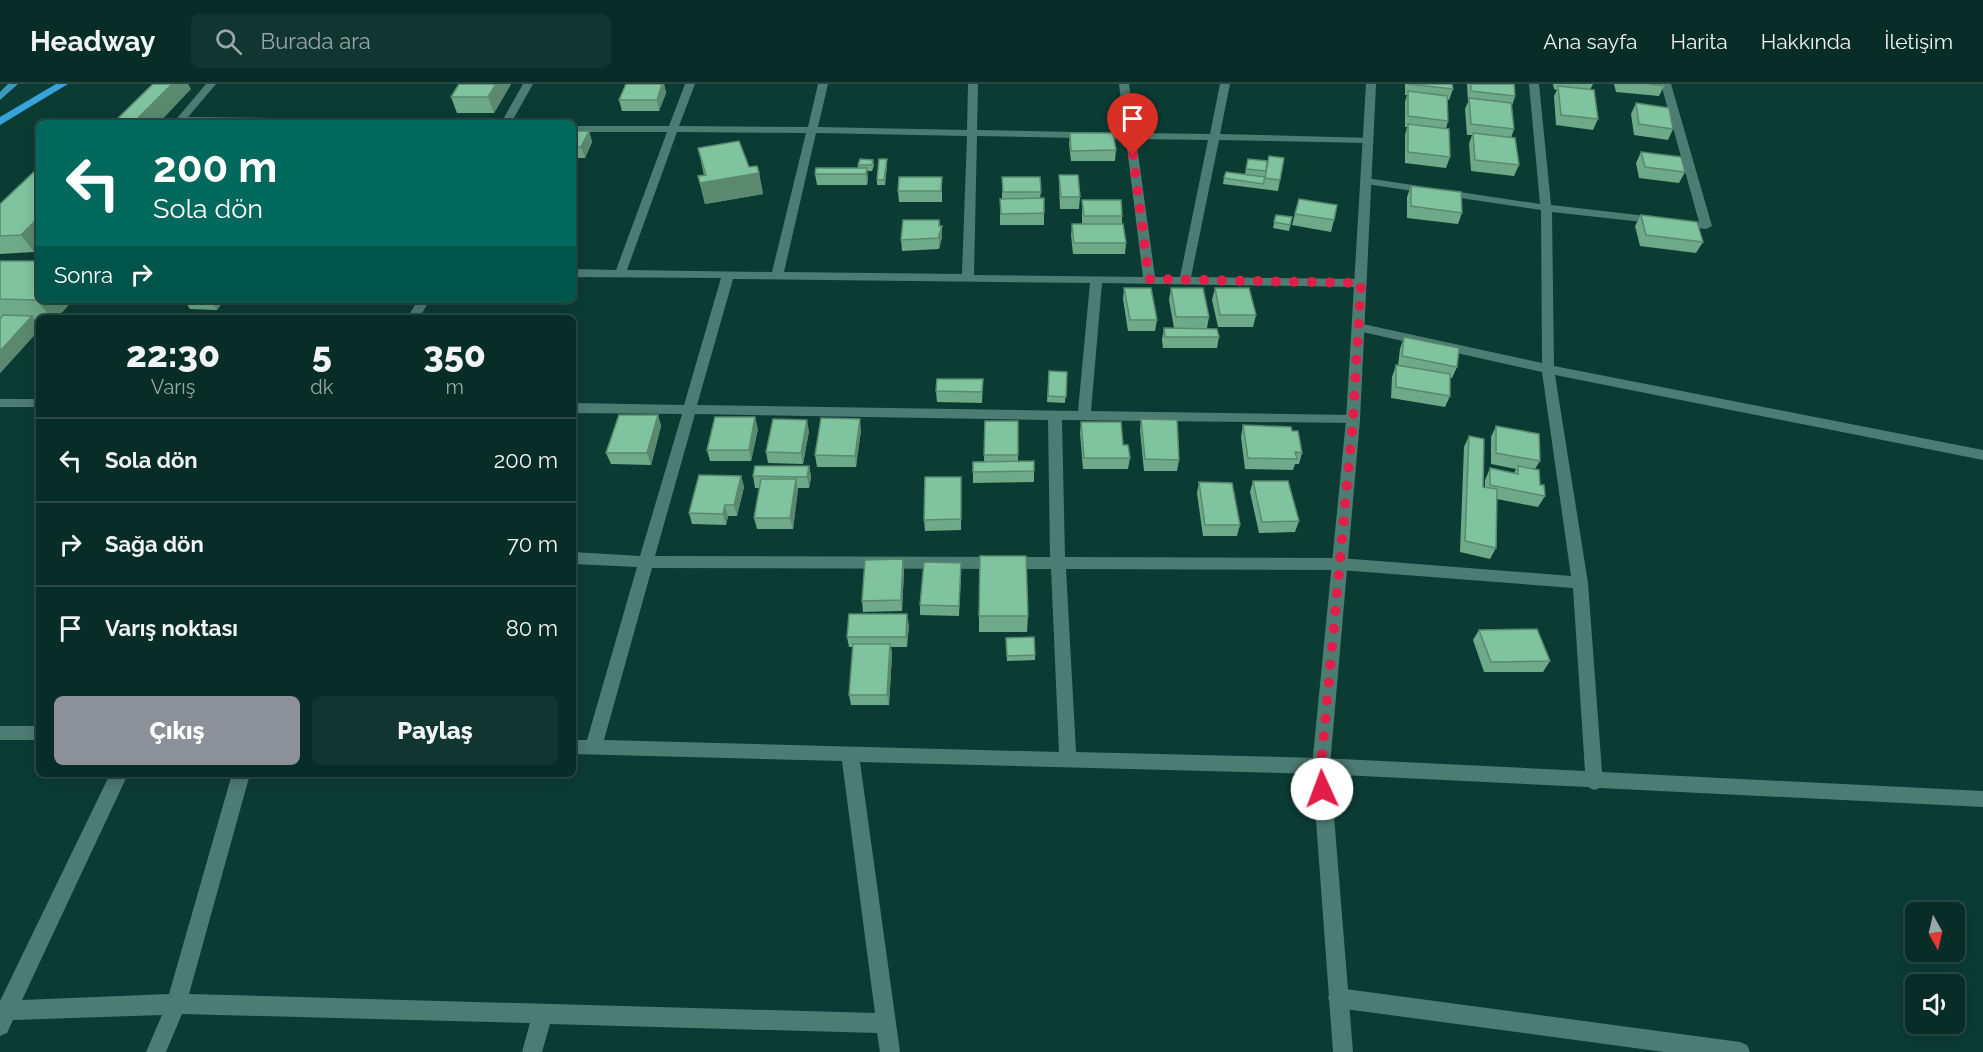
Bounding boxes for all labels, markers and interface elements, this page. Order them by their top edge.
search box [191,14,611,68]
text: Headway [30,25,155,58]
icon: search [212,25,245,58]
text: Burada ara [260,28,371,54]
text: Ana sayfa [1543,29,1638,54]
text: Harita [1671,29,1728,54]
text: Hakkında [1761,29,1851,54]
text: İletişim [1884,29,1953,54]
pin [1107,93,1158,155]
icon: arrive [1116,102,1149,135]
text: 200 m [153,143,277,192]
icon: left [54,144,132,222]
text: Sola dön [153,193,263,224]
icon: right [125,258,158,291]
text: Sonra [54,262,113,288]
text: 22:30 [126,333,220,375]
text: 5 [312,333,332,375]
text: 350 [423,333,486,375]
text: Varış [151,375,195,399]
text: dk [310,375,333,399]
text: m [445,375,464,399]
icon: left [54,444,87,477]
text: Sola dön [105,447,198,473]
text: 200 m [494,447,558,473]
icon: right [54,528,87,561]
text: Sağa dön [105,531,204,557]
text: 70 m [507,531,558,557]
icon: arrive [54,612,87,645]
text: Varış noktası [105,615,238,641]
text: 80 m [506,615,558,641]
button: Çıkış [54,696,300,765]
button: Paylaş [312,696,558,765]
position arrow [1290,757,1354,821]
north arrow [1905,902,1965,962]
map controls [1905,902,1965,1034]
button: sound [1905,974,1965,1034]

